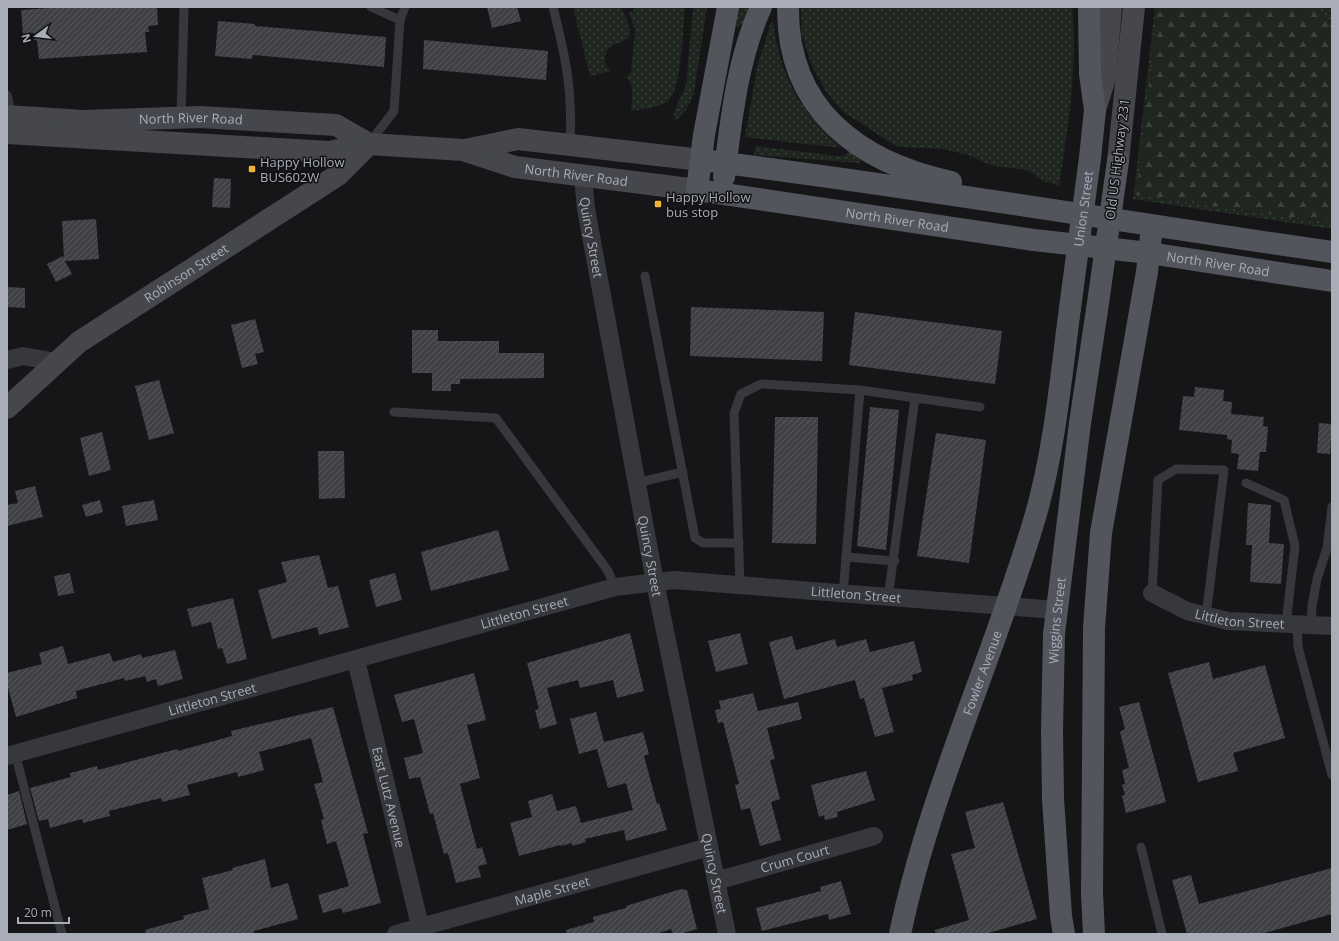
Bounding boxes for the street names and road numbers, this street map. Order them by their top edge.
street label: Old US Highway 231 [1101,97,1133,221]
street label: North River Road [139,108,243,128]
street label: North River Road [524,159,629,190]
street label: Union Street [1069,169,1097,248]
street label: Quincy Street [576,196,608,280]
street label: North River Road [844,203,950,236]
street label: Robinson Street [140,239,232,307]
street label: North River Road [1165,247,1271,280]
street label: Quincy Street [634,514,667,598]
street label: Wiggins Street [1044,576,1070,664]
street label: Littleton Street [810,582,902,607]
street label: Littleton Street [479,591,571,633]
street label: Littleton Street [1193,604,1285,633]
street label: Fowler Avenue [958,628,1006,718]
street label: Littleton Street [166,678,258,720]
street label: East Lutz Avenue [368,745,410,849]
street label: Quincy Street [698,832,732,916]
street label: Crum Court [758,840,832,877]
street label: Maple Street [512,872,592,910]

